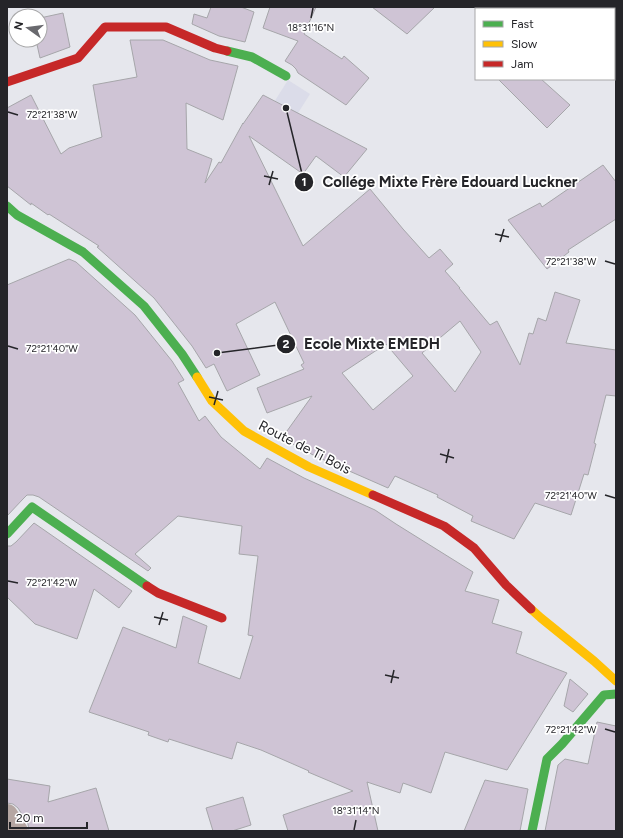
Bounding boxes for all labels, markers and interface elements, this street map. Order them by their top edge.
north arrow [8,8,48,48]
legend [475,8,615,80]
text: Fast [511,17,534,31]
text: N [11,20,26,31]
text: 18°31'16"N [288,21,334,34]
text: Slow [511,37,538,51]
text: Jam [511,57,534,71]
text: 72°21'38"W [27,108,78,121]
callout: Collége Mixte Frère Edouard Luckner [294,168,585,195]
text: Collége Mixte Frère Edouard Luckner [322,173,578,191]
text: 1 [301,175,307,189]
text: 72°21'38"W [546,255,597,268]
callout: Ecole Mixte EMEDH [276,330,448,357]
text: Ecole Mixte EMEDH [304,335,440,353]
text: 2 [283,337,290,351]
text: 72°21'40"W [26,342,78,355]
street label: Route de Ti Bois [256,417,354,478]
text: 72°21'40"W [545,489,597,502]
text: 72°21'42"W [27,576,78,589]
text: 72°21'42"W [546,723,597,736]
scale bar [10,804,87,830]
text: 18°31'14"N [333,804,379,817]
text: 20 m [16,811,44,825]

